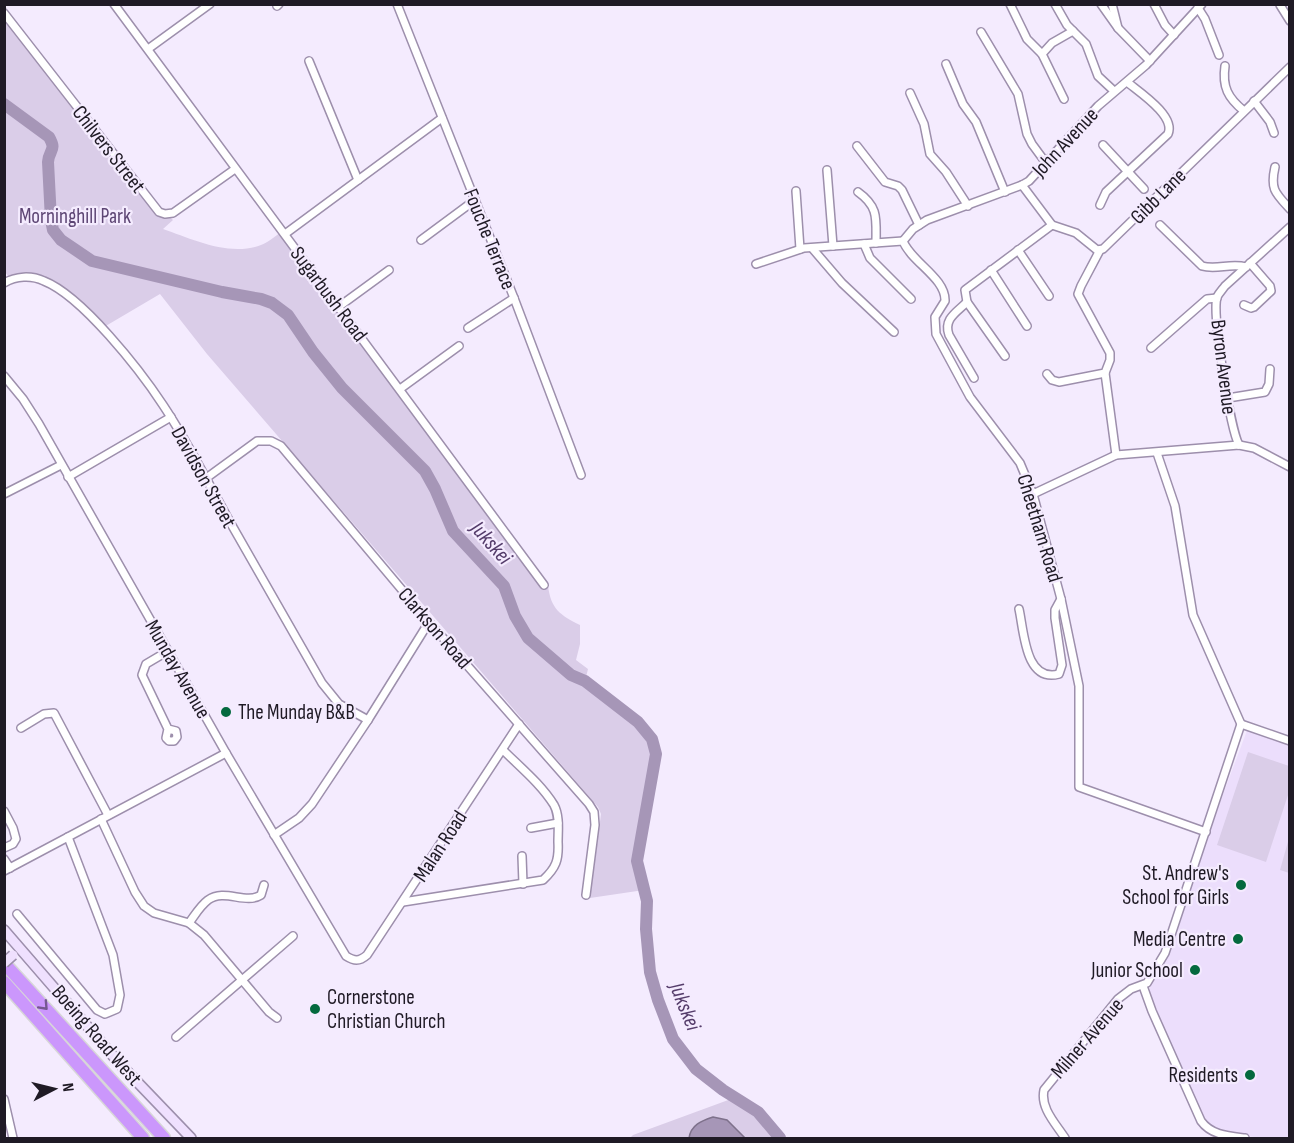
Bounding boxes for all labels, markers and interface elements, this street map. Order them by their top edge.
street label: Chilvers Street [67,101,151,198]
street label: John Avenue [1026,102,1104,183]
street label: Gibb Lane [1125,163,1191,229]
street label: Fouche Terrace [458,185,521,293]
park label: Morninghill Park [19,204,131,229]
street label: Sugarbush Road [285,242,372,347]
street label: Byron Avenue [1205,318,1242,416]
street label: Davidson Street [166,422,242,532]
street label: Cheetham Road [1011,471,1068,585]
water label: Jukskei [463,514,518,571]
street label: Clarkson Road [393,583,477,674]
street label: Munday Avenue [139,615,216,723]
place label: The Munday B&B [238,700,355,725]
marker: The Munday B&B [219,705,233,719]
street label: Malan Road [408,806,473,887]
place label: St. Andrew's School for Girls [1122,861,1229,910]
marker: St. Andrew's School for Girls [1234,878,1248,892]
place label: Media Centre [1133,927,1226,952]
marker: Media Centre [1231,932,1245,946]
place label: Junior School [1090,958,1183,983]
marker: Junior School [1188,963,1202,977]
water label: Jukskei [662,977,707,1036]
street label: Boeing Road West [46,980,147,1091]
place label: Cornerstone Christian Church [327,985,445,1034]
street label: Milner Avenue [1046,993,1129,1084]
one-way arrow [37,999,48,1010]
marker: Cornerstone Christian Church [308,1002,322,1016]
north arrow [24,1059,84,1119]
place label: Residents [1169,1063,1238,1088]
marker: Residents [1243,1068,1257,1082]
text: N [57,1082,77,1093]

